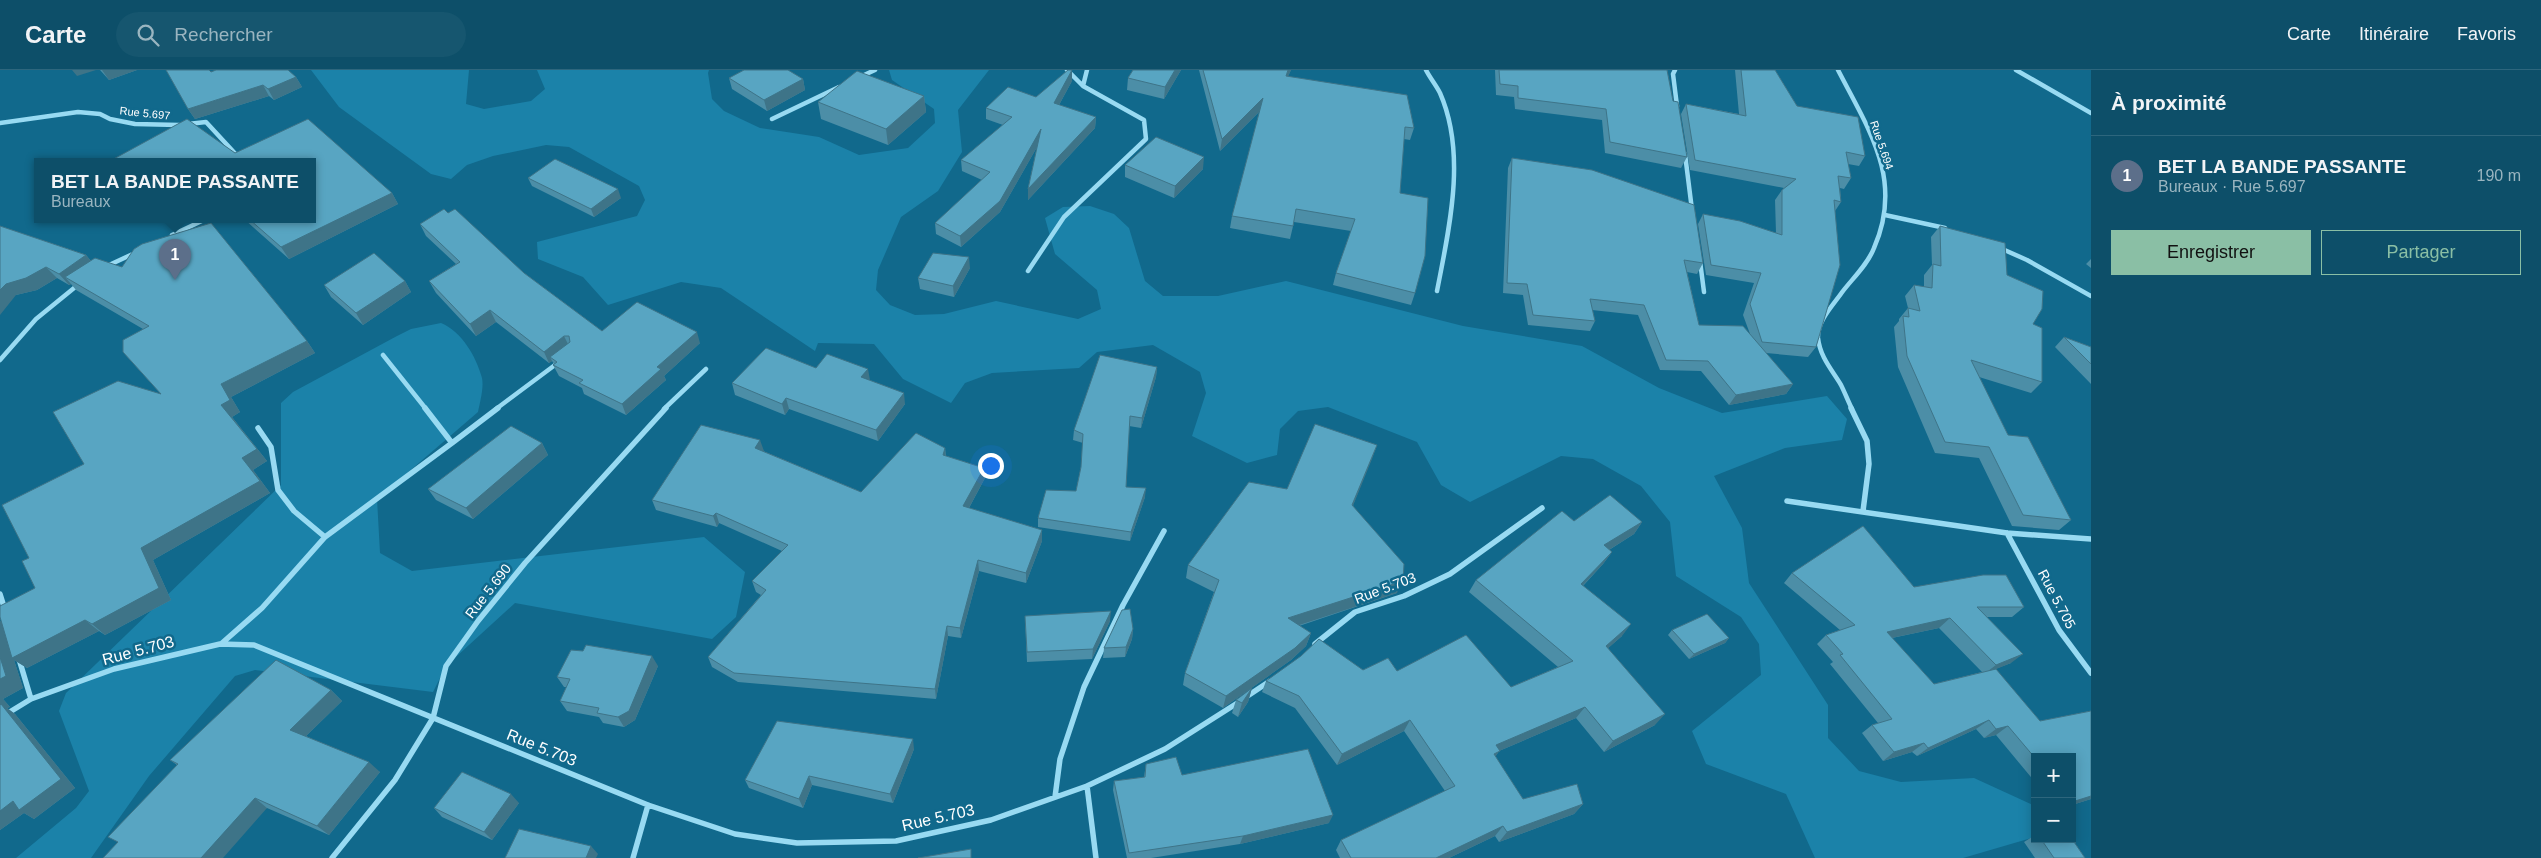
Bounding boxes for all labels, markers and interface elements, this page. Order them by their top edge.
search box [116,12,466,57]
text: Carte [25,21,86,48]
icon: search [134,21,162,49]
text: Rechercher [174,24,273,45]
text: Carte [2287,24,2331,44]
text: Itinéraire [2359,24,2429,44]
text: Favoris [2457,24,2516,44]
text: À proximité [2111,91,2227,114]
street label: Rue 5.697 [119,104,171,122]
street label: Rue 5.694 [1868,119,1896,171]
text: BET LA BANDE PASSANTE [2158,156,2406,177]
popup [34,158,316,223]
text: 1 [2123,167,2131,184]
text: 190 m [2477,167,2521,184]
text: BET LA BANDE PASSANTE [51,171,299,192]
text: Bureaux · Rue 5.697 [2158,178,2306,195]
text: Bureaux [51,193,111,210]
button: Enregistrer [2111,230,2311,275]
button: Partager [2321,230,2521,275]
pin: 1 [159,239,191,280]
your location [978,453,1004,479]
street label: Rue 5.690 [462,560,514,621]
street label: Rue 5.705 [2035,567,2079,631]
street label: Rue 5.703 [1352,569,1418,607]
street label: Rue 5.703 [100,633,176,668]
street label: Rue 5.703 [504,726,579,769]
map controls [2031,753,2076,843]
button: + [2031,753,2076,798]
button: − [2031,798,2076,843]
street label: Rue 5.703 [900,801,976,834]

